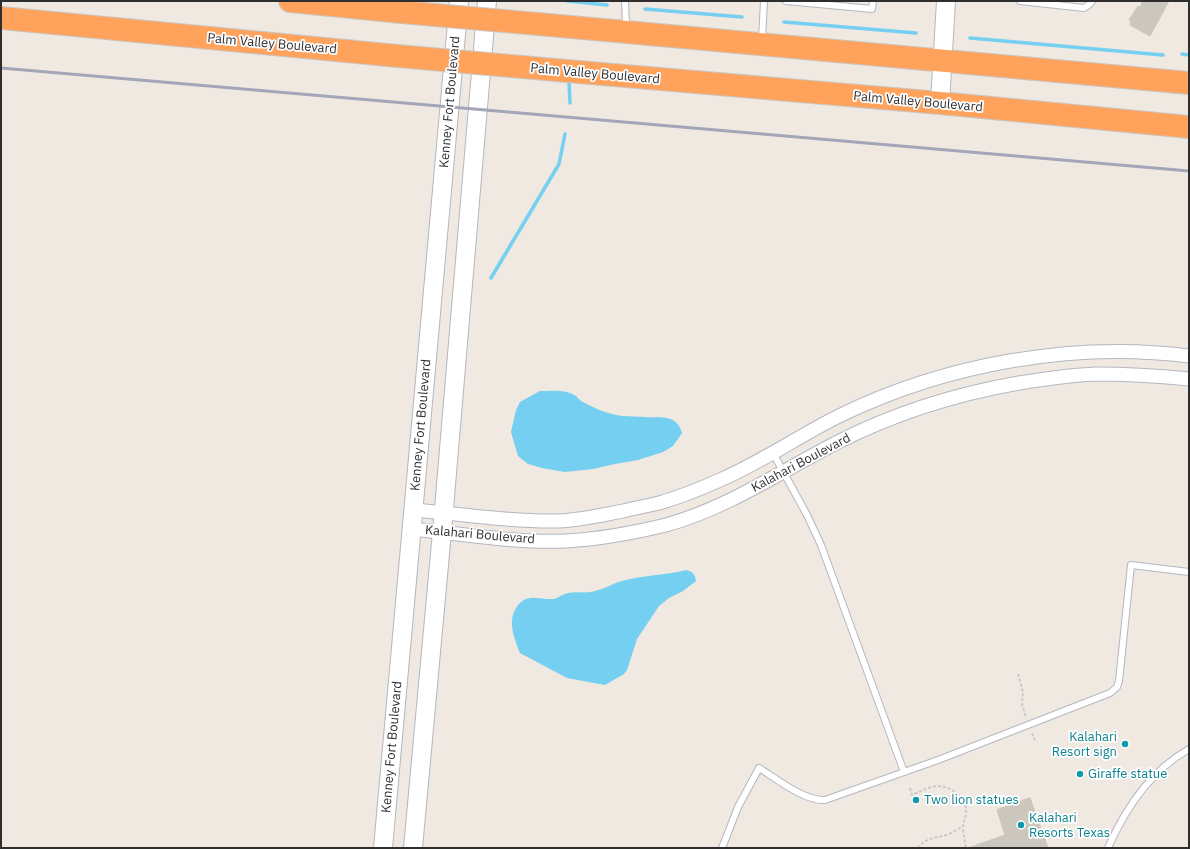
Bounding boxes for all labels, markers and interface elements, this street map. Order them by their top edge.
street label: Palm Valley Boulevard [207,31,337,57]
street label: Kenney Fort Boulevard [436,35,464,169]
street label: Palm Valley Boulevard [530,61,660,87]
street label: Palm Valley Boulevard [853,89,983,115]
street label: Kenney Fort Boulevard [407,358,435,492]
street label: Kalahari Boulevard [749,430,853,496]
street label: Kalahari Boulevard [425,522,535,548]
street label: Kenney Fort Boulevard [378,680,406,814]
place label: Kalahari Resort sign [1052,729,1117,760]
marker: Kalahari Resort sign [1120,739,1130,749]
place label: Giraffe statue [1088,766,1167,782]
marker: Giraffe statue [1075,769,1085,779]
place label: Two lion statues [924,792,1019,808]
marker: Two lion statues [911,795,921,805]
place label: Kalahari Resorts Texas [1029,810,1110,841]
marker: Kalahari Resorts Texas [1016,820,1026,830]

